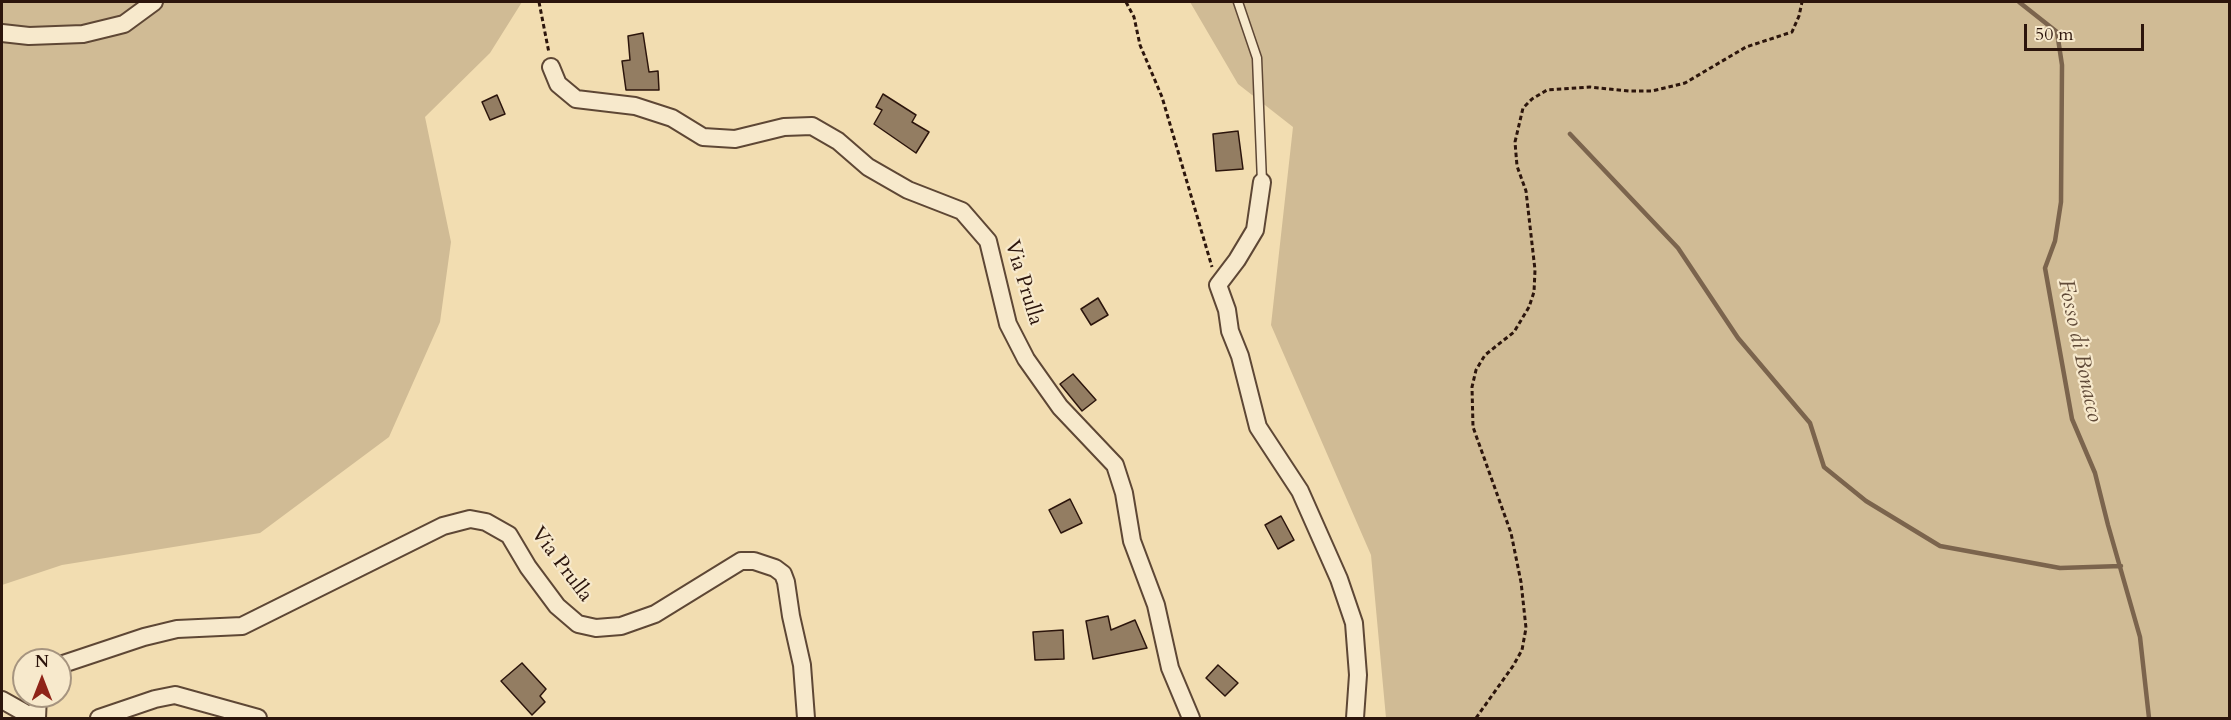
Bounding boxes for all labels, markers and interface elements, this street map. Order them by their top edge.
scale bar [2027,12,2147,50]
text: 50 m [2035,22,2074,47]
street label: Via Prulla [998,238,1048,328]
water label: Fosso di Bonacco [2051,277,2107,425]
street label: Via Prulla [525,523,597,607]
north arrow [12,648,72,708]
text: N [35,651,49,673]

